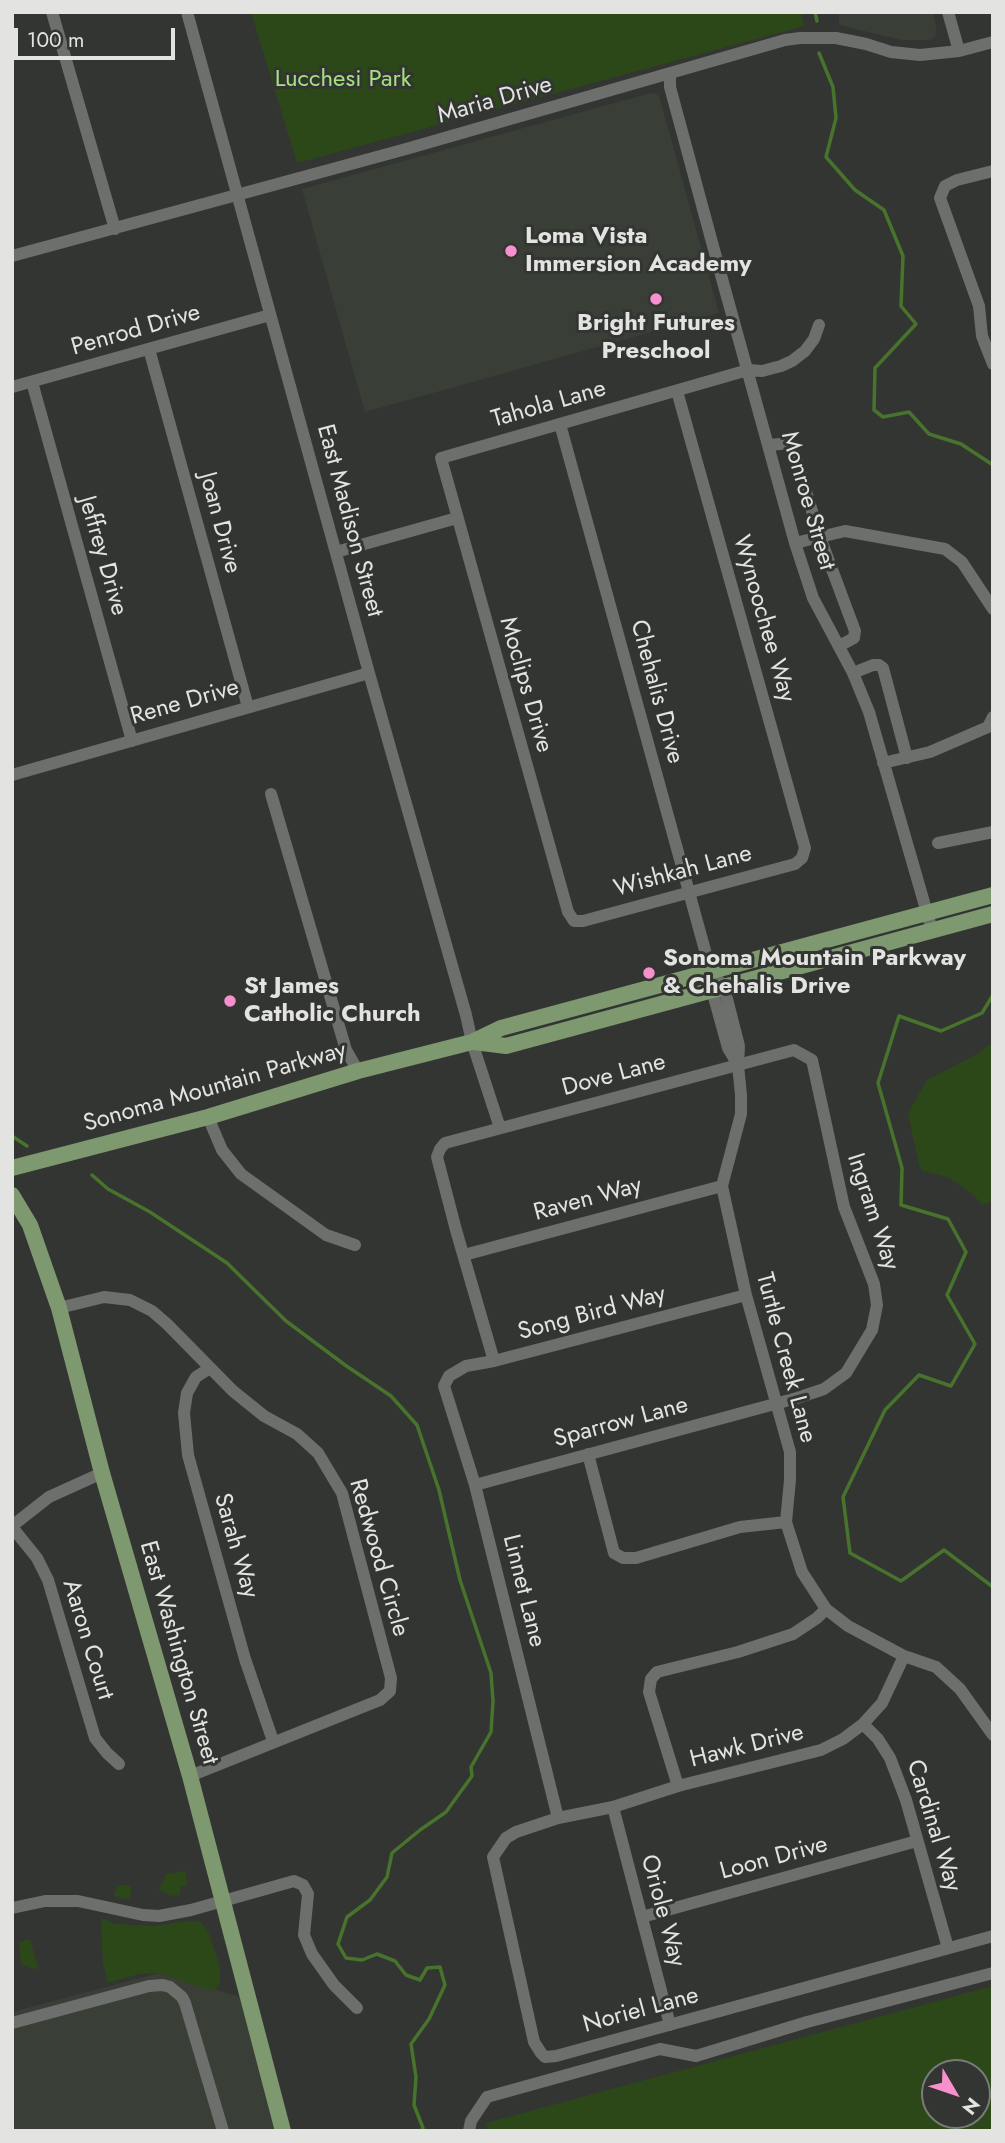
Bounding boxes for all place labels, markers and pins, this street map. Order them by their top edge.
place label: Loma Vista Immersion Academy [525,223,751,279]
marker: Loma Vista Immersion Academy [503,243,519,259]
marker: Bright Futures Preschool [648,291,664,307]
place label: Bright Futures Preschool [577,310,735,366]
place label: Sonoma Mountain Parkway & Chehalis Drive [663,945,966,1001]
marker: Sonoma Mountain Parkway & Chehalis Drive [641,965,657,981]
place label: St James Catholic Church [244,973,421,1029]
marker: St James Catholic Church [222,993,238,1009]

